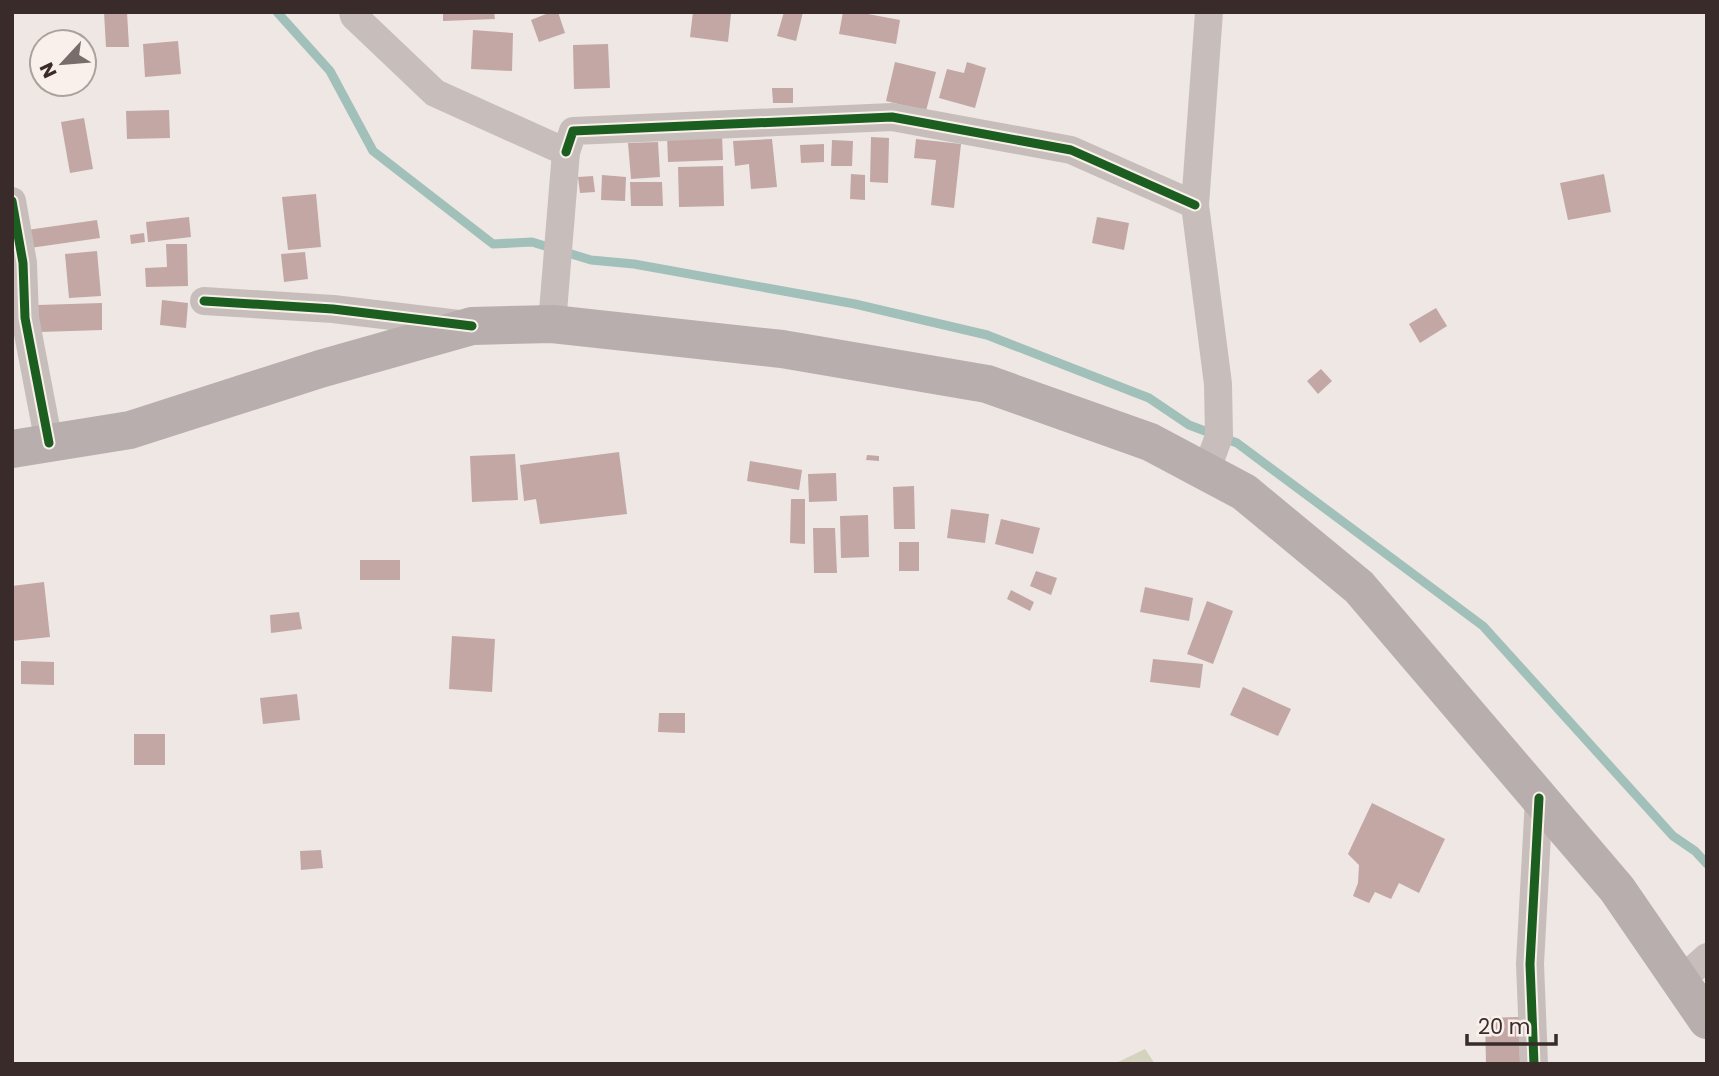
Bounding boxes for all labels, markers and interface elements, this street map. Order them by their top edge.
north arrow [28,28,98,98]
text: N [33,58,63,83]
scale bar [1467,1002,1556,1046]
text: 20 m [1478,1012,1531,1041]

